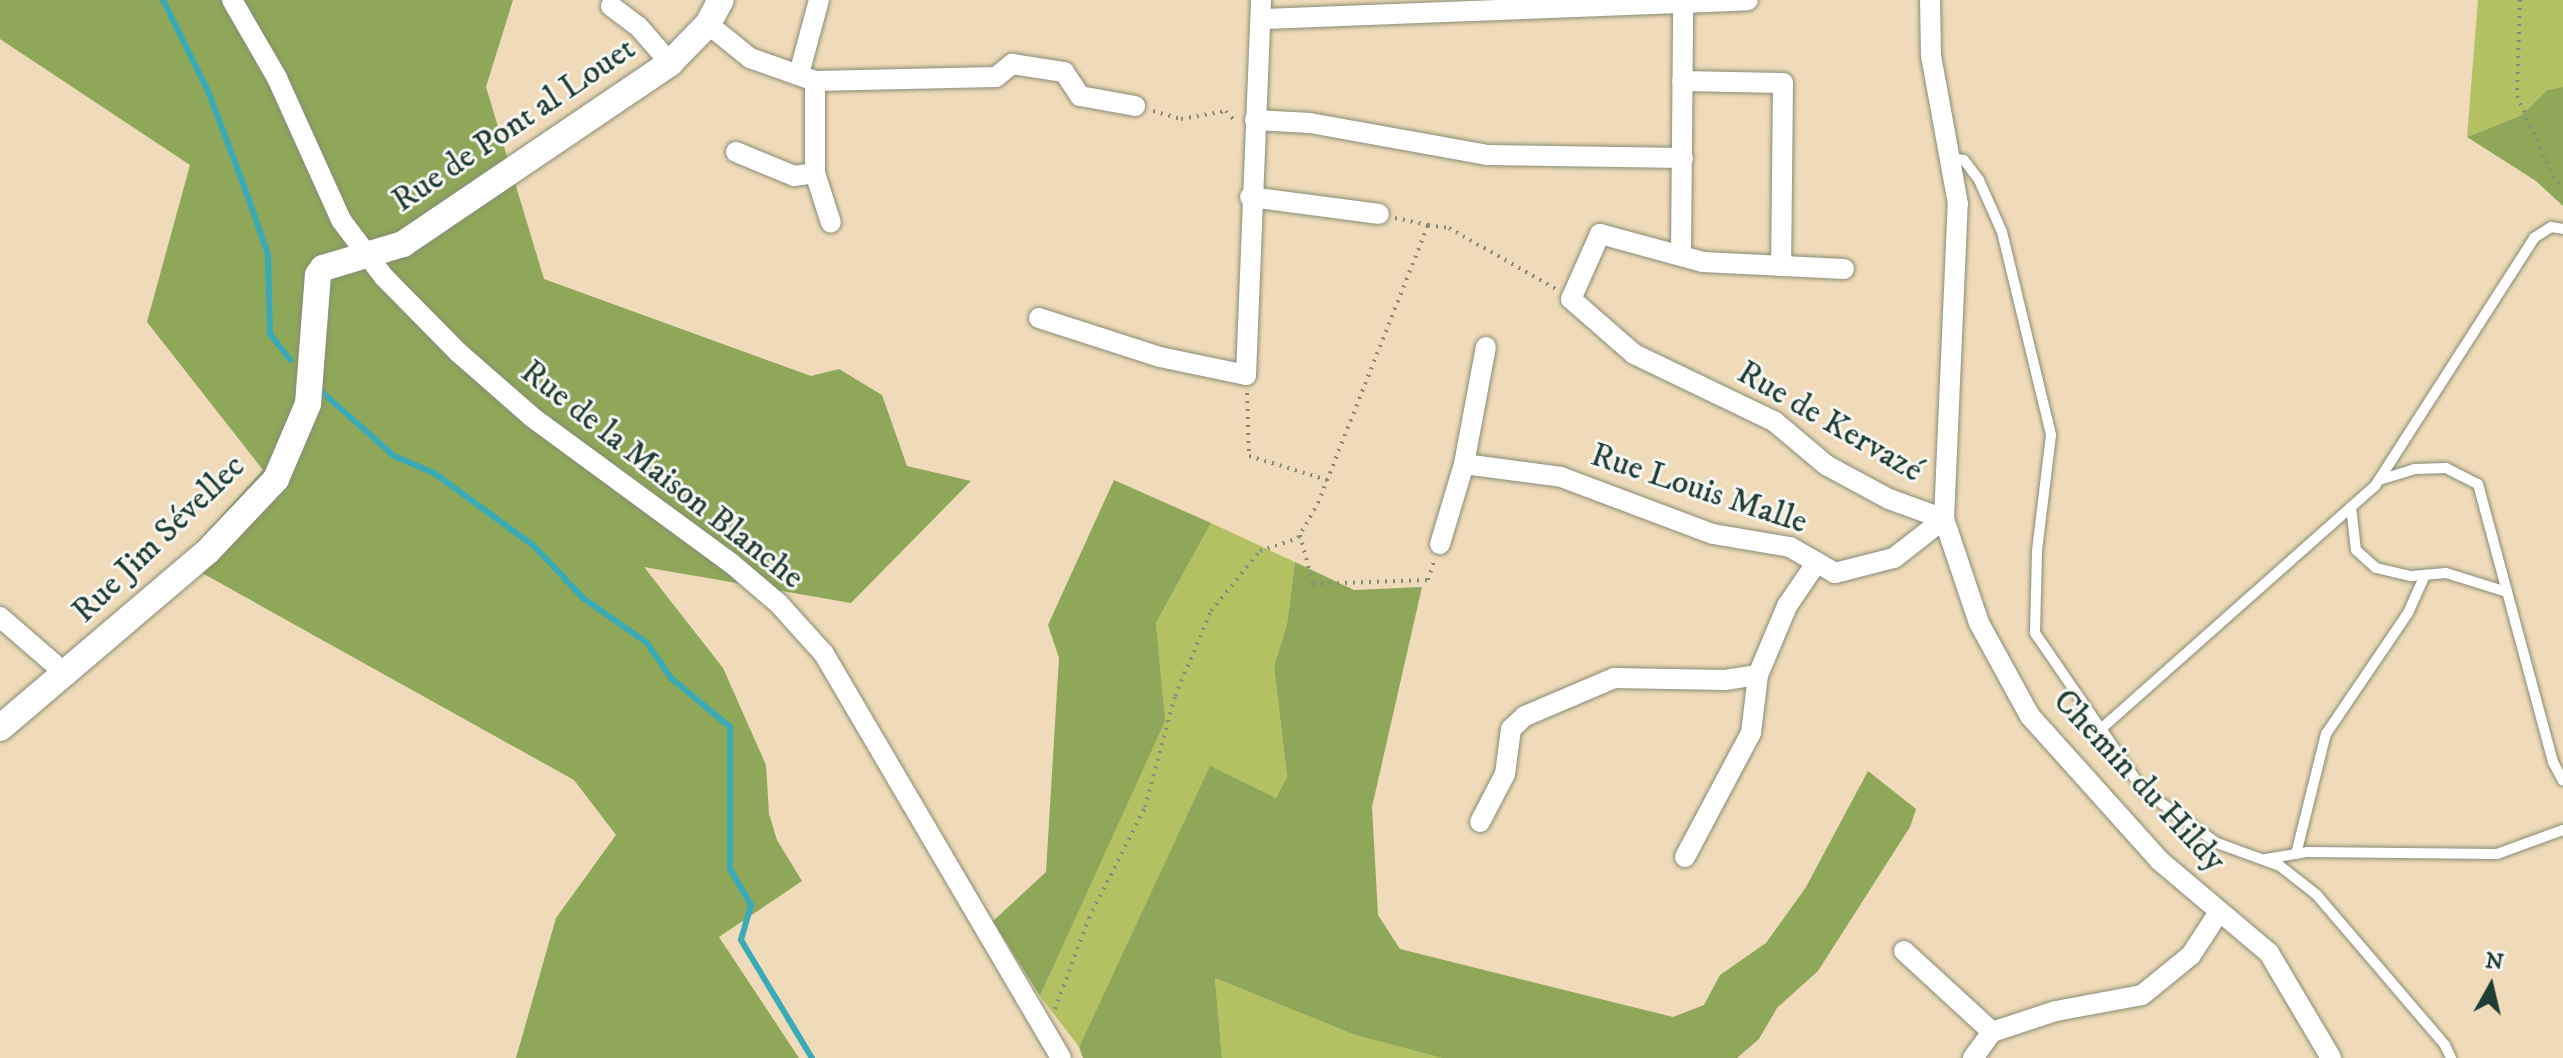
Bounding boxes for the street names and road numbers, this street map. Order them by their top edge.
street label: Rue de Pont al Louet [385,29,643,221]
street label: Rue de la Maison Blanche [512,352,812,598]
street label: Rue de Kervazé [1730,352,1930,492]
street label: Rue Louis Malle [1586,435,1812,543]
street label: Rue Jim Sévellec [64,446,254,632]
street label: Chemin du Hildy [2044,681,2234,881]

